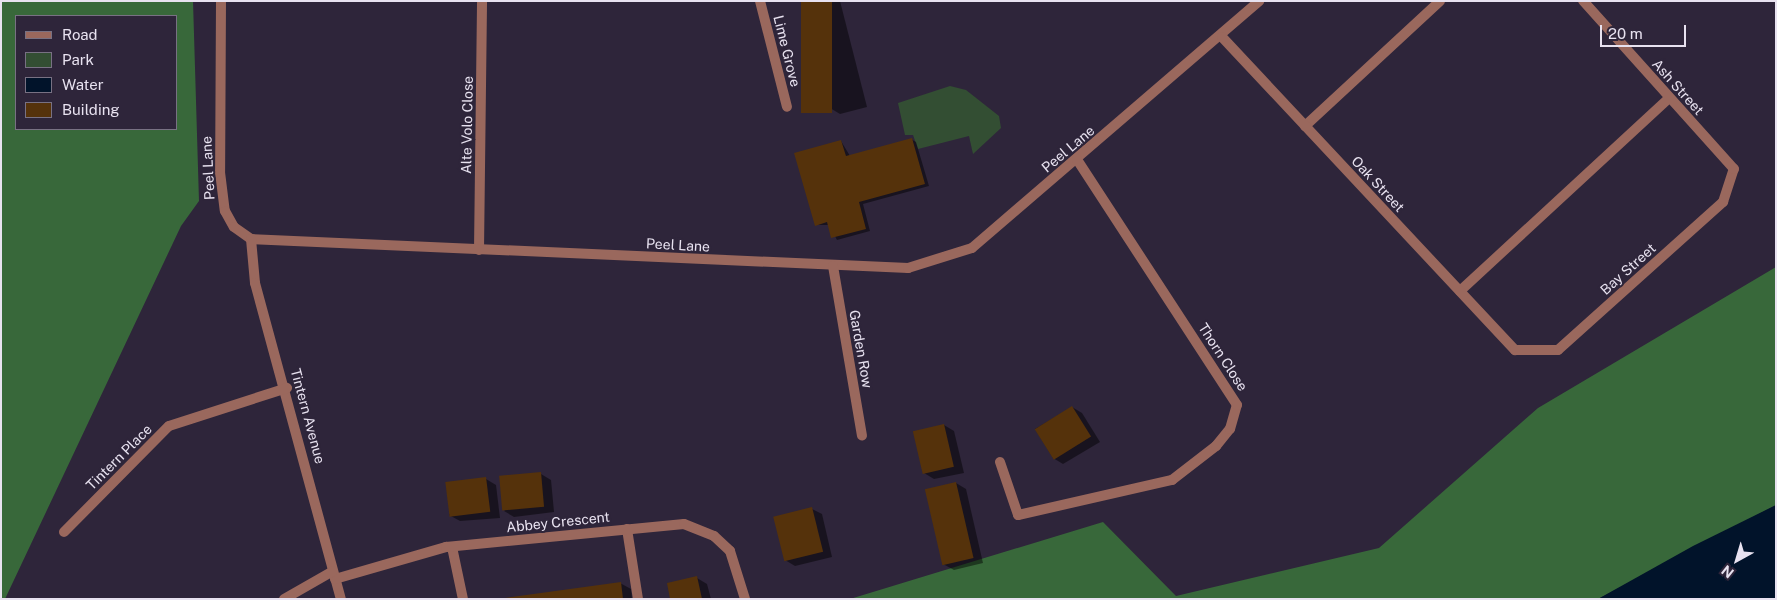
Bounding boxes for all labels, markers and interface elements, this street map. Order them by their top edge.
street label: Lime Grove [770,13,804,89]
legend [15,15,178,130]
scale bar [1602,15,1688,47]
text: 20 m [1608,25,1643,42]
text: Road [62,26,98,43]
text: Park [62,51,94,68]
street label: Ash Street [1649,56,1707,118]
text: Water [62,76,104,93]
street label: Alte Volo Close [458,76,476,174]
text: Building [62,101,120,118]
street label: Peel Lane [1038,122,1098,176]
street label: Peel Lane [198,136,218,200]
street label: Oak Street [1348,153,1408,215]
street label: Peel Lane [646,235,710,255]
street label: Bay Street [1597,240,1659,298]
street label: Garden Row [846,309,876,389]
street label: Thorn Close [1195,320,1251,394]
street label: Tintern Avenue [287,367,329,465]
street label: Tintern Place [83,421,155,493]
street label: Abbey Crescent [505,508,611,536]
north arrow [1712,535,1762,585]
text: N [1718,562,1737,581]

